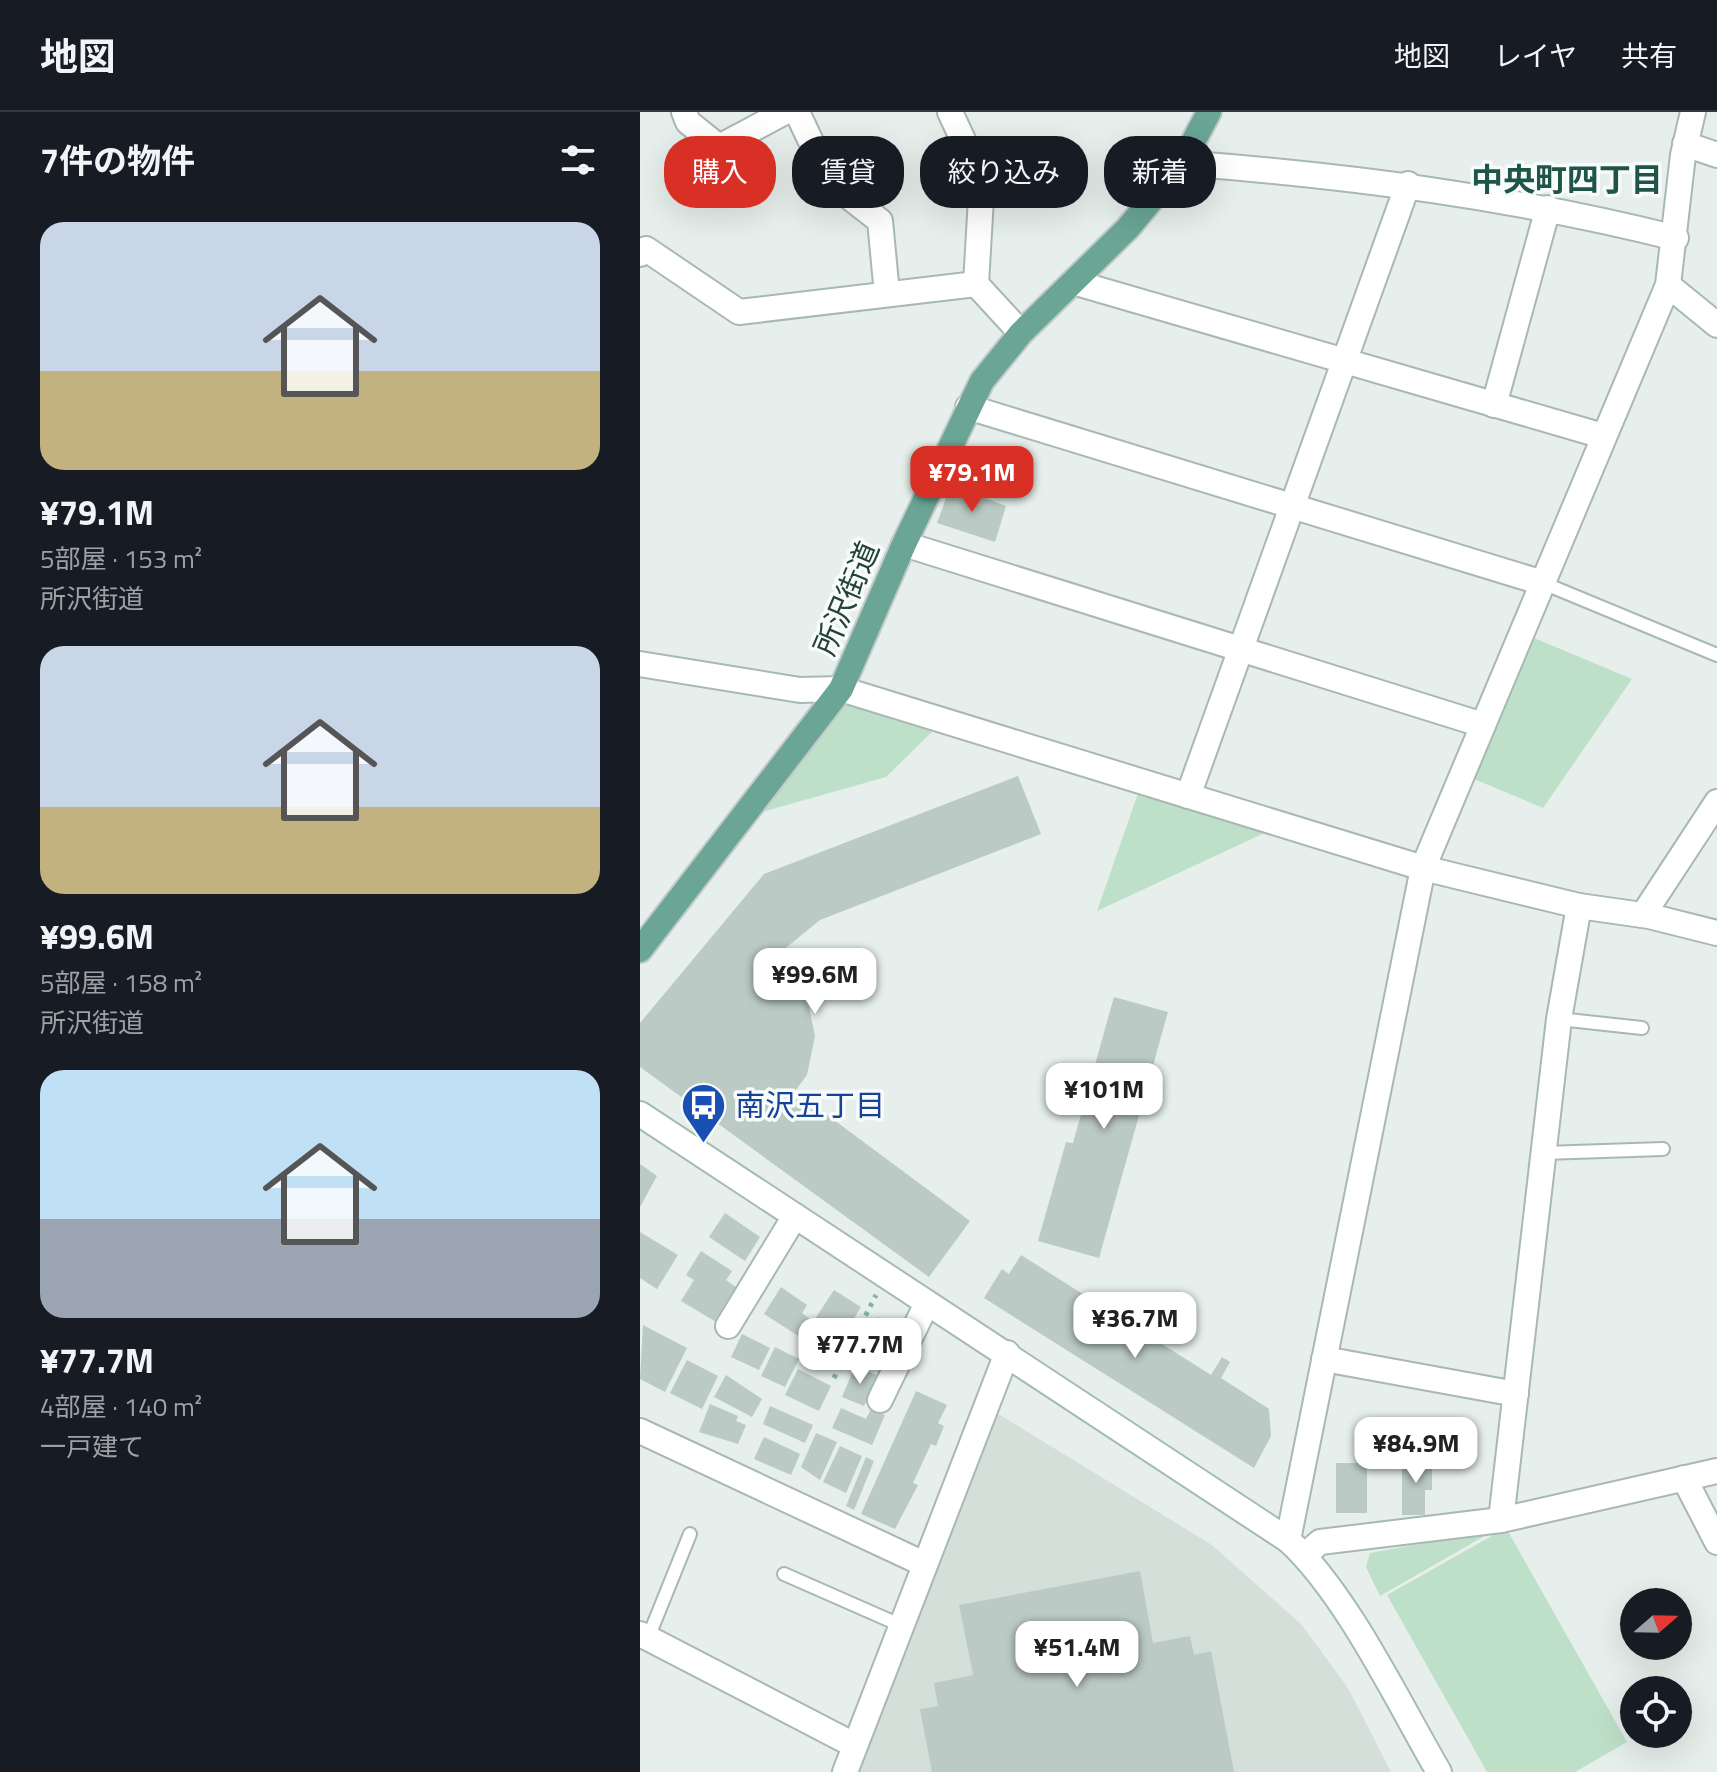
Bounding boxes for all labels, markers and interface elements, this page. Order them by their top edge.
text: 地図 [40,27,116,85]
text: 地図 [1394,34,1450,77]
text: レイヤ [1494,34,1577,77]
text: 共有 [1621,34,1677,77]
text: 7件の物件 [40,134,195,186]
chip: 購入 [664,136,776,208]
chip: 賃貸 [792,136,904,208]
chip: 絞り込み [920,136,1088,208]
chip: 新着 [1104,136,1216,208]
icon: filters [556,138,600,182]
district label: 中央町四丁目 [1471,155,1663,203]
icon: home [248,274,392,418]
pin: ¥79.1M [907,446,1037,514]
text: ¥79.1M [928,452,1016,491]
text: ¥79.1M [40,486,154,538]
street label: 所沢街道 [801,534,891,662]
text: 5部屋 · 153 m² [40,539,202,578]
text: 所沢街道 [40,579,144,618]
icon: home [248,698,392,842]
text: ¥99.6M [40,910,154,962]
pin: ¥99.6M [750,948,880,1016]
text: ¥99.6M [771,954,859,993]
text: 5部屋 · 158 m² [40,963,202,1002]
text: 所沢街道 [40,1003,144,1042]
pin: ¥101M [1048,1063,1160,1131]
text: ¥101M [1064,1069,1144,1108]
bus stop icon: 南沢五丁目 [680,1081,728,1144]
place label: 南沢五丁目 [735,1082,885,1128]
icon: home [248,1122,392,1266]
pin: ¥36.7M [1070,1292,1200,1360]
text: ¥36.7M [1091,1298,1179,1337]
pin: ¥77.7M [795,1318,925,1386]
text: ¥77.7M [816,1324,904,1363]
text: ¥77.7M [40,1334,154,1386]
text: 4部屋 · 140 m² [40,1387,202,1426]
pin: ¥84.9M [1351,1417,1481,1485]
text: ¥84.9M [1372,1423,1460,1462]
text: 一戸建て [40,1427,144,1466]
north arrow [1620,1588,1692,1660]
map controls [1620,1588,1692,1748]
pin: ¥51.4M [1012,1621,1142,1689]
text: ¥51.4M [1033,1627,1121,1666]
button: locate [1620,1676,1692,1748]

